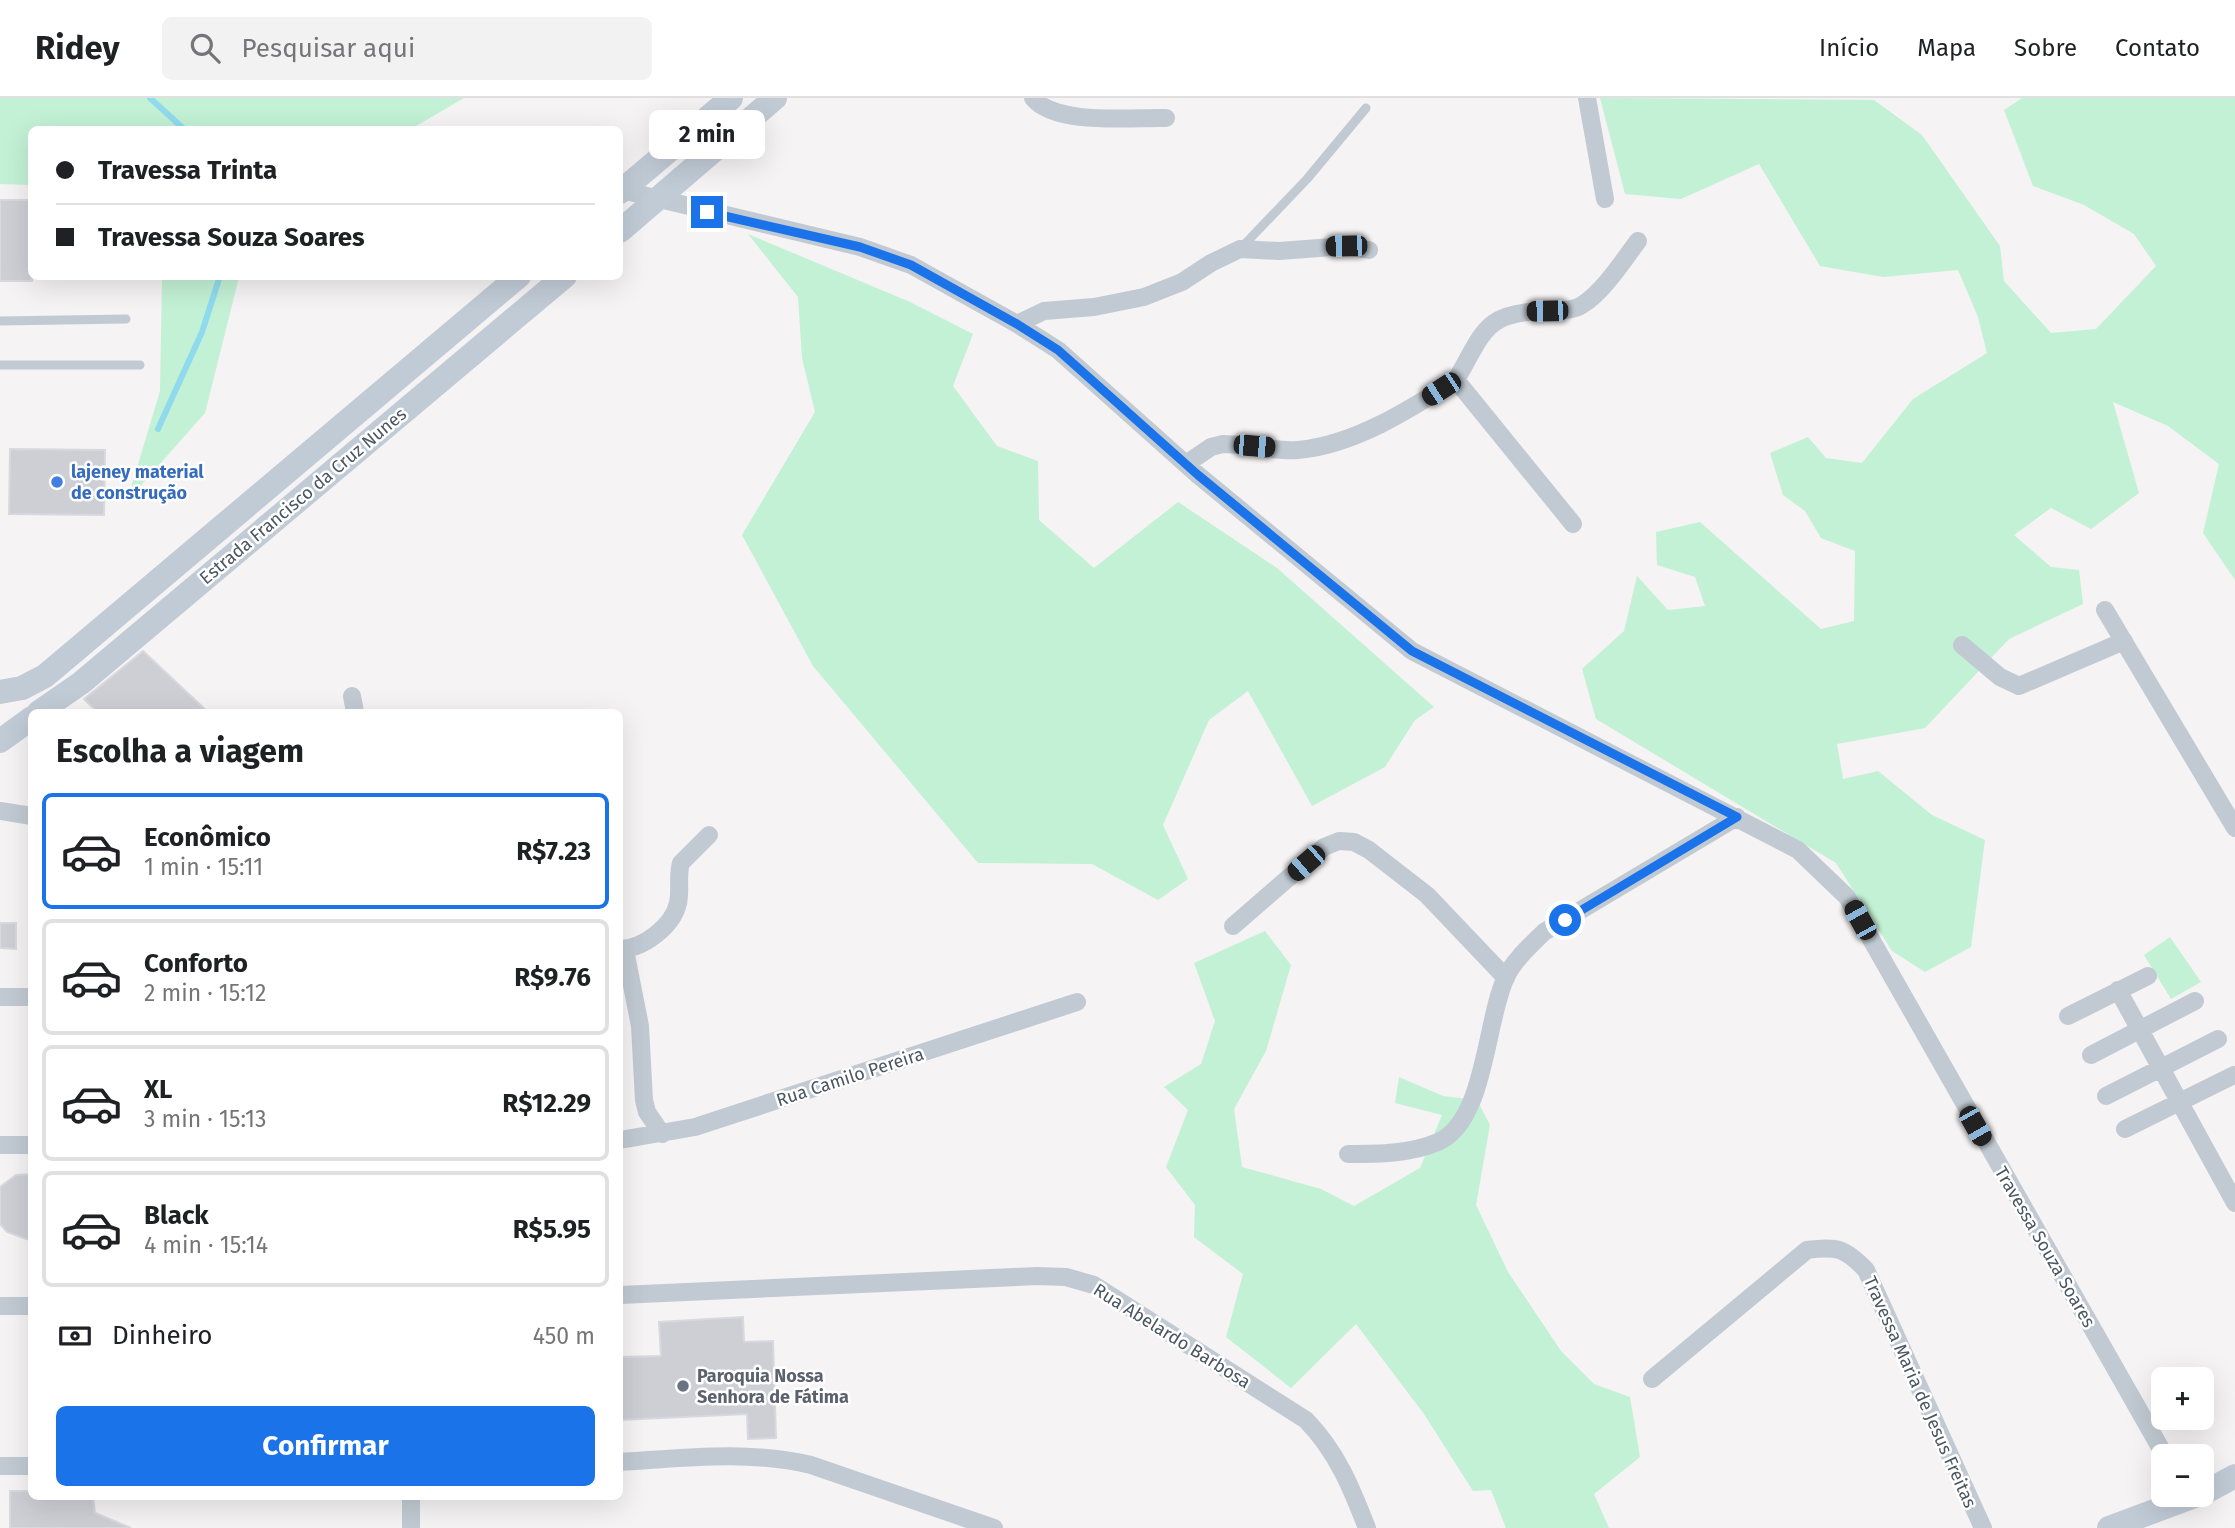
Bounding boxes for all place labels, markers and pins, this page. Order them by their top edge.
place label: lajeney material de construção [71,461,204,504]
marker: lajeney material de construção [49,474,65,490]
place label: Paroquia Nossa Senhora de Fátima [697,1365,849,1408]
marker: Paroquia Nossa Senhora de Fátima [675,1378,691,1394]

